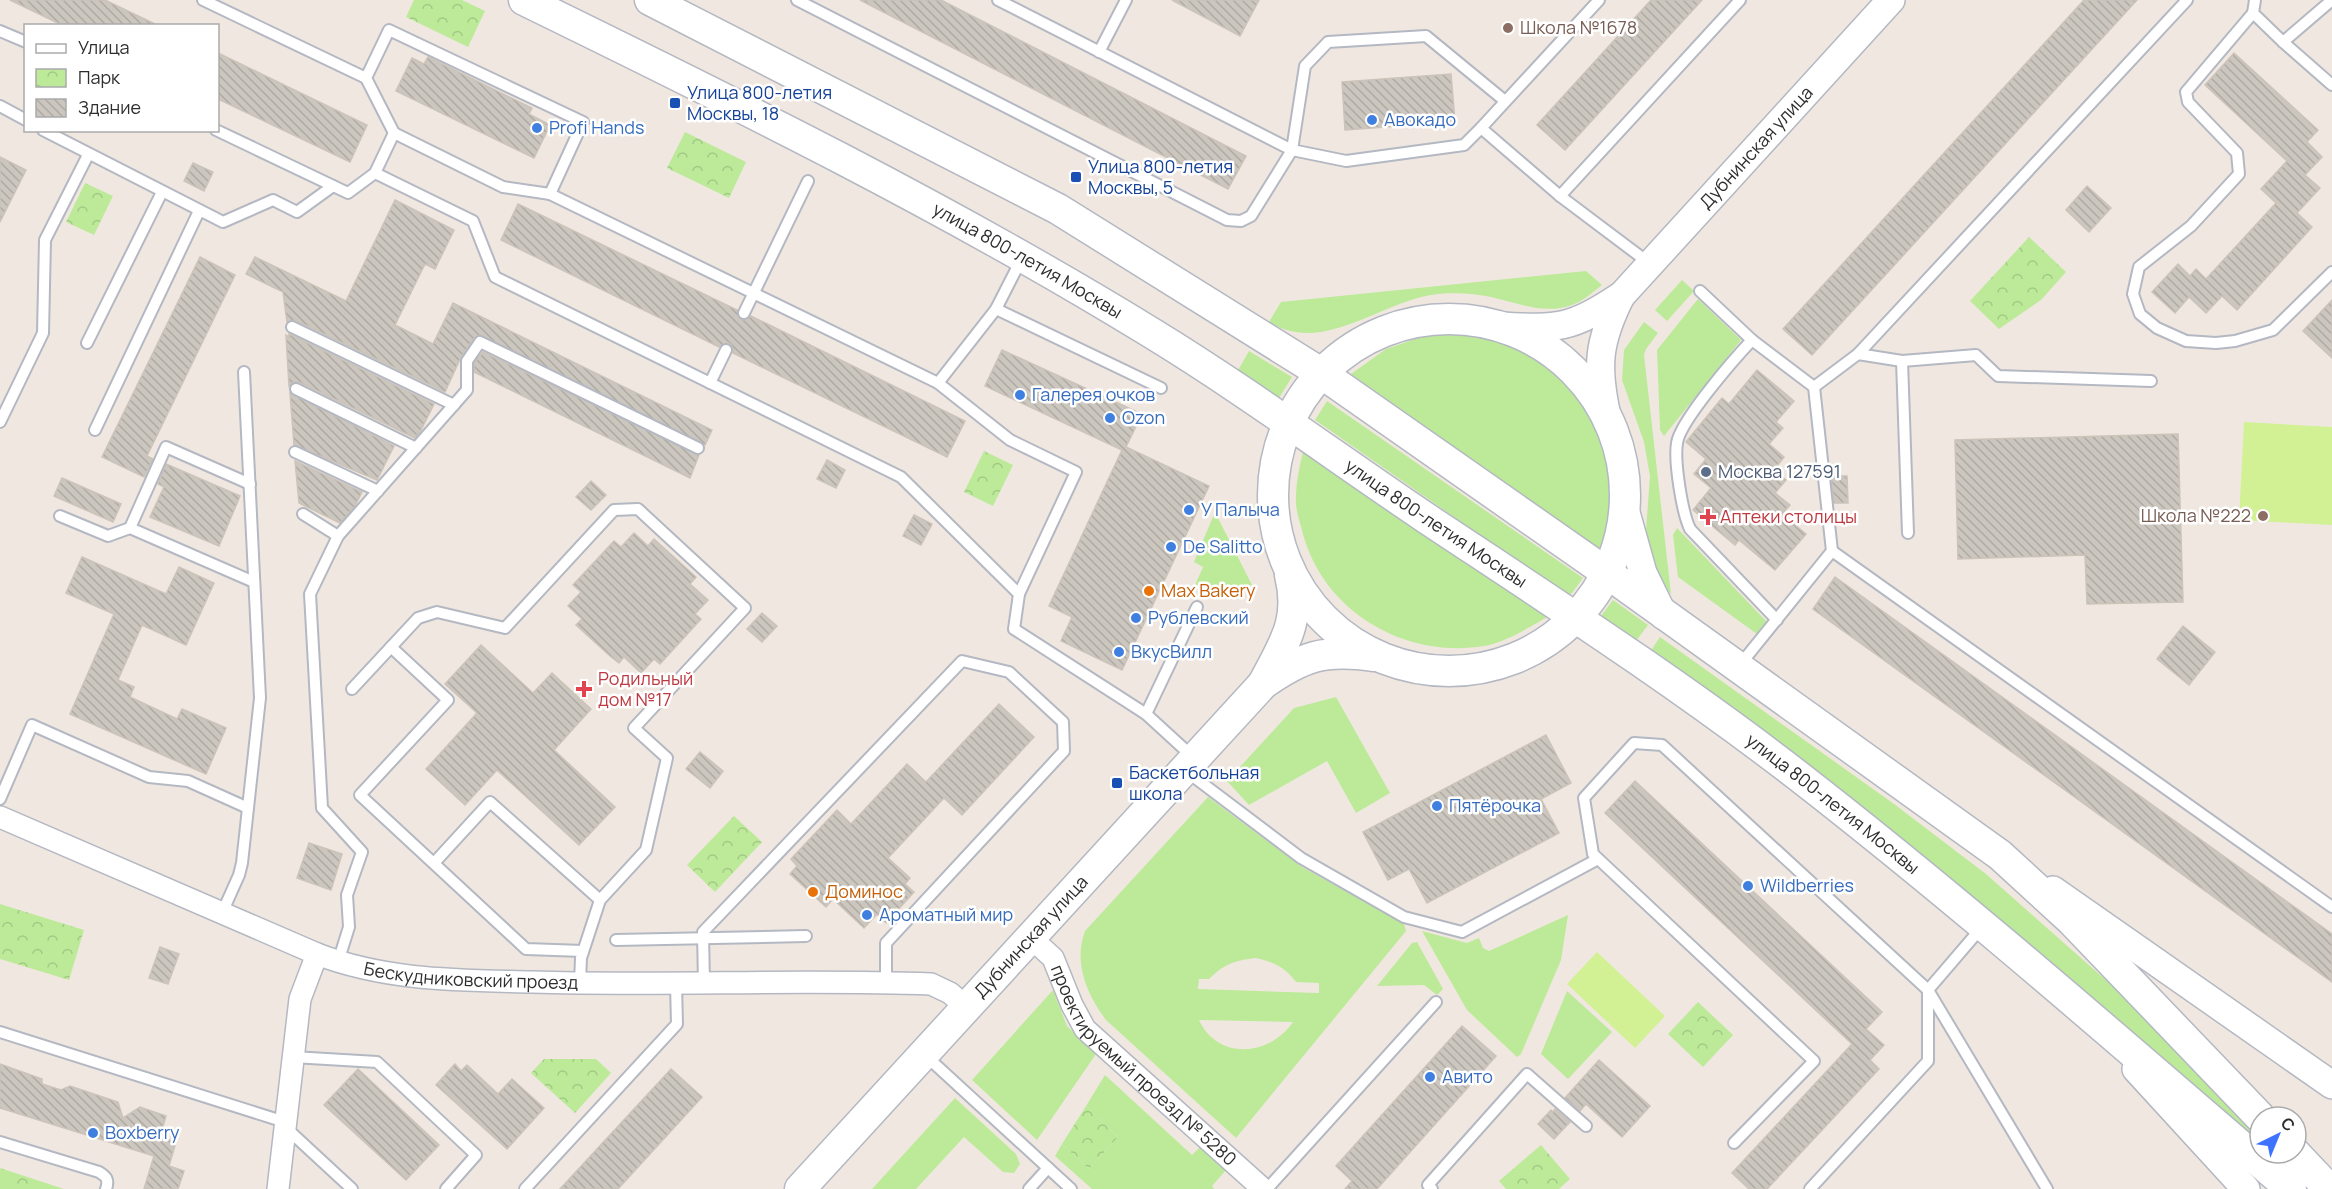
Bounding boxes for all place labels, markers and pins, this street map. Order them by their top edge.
place label: Школа №1678 [1520,15,1637,39]
marker: Школа №1678 [1501,21,1515,35]
place label: Улица 800-летия Москвы, 18 [687,80,832,125]
marker: Улица 800-летия Москвы, 18 [668,96,682,110]
place label: Авокадо [1384,107,1456,131]
marker: Авокадо [1365,113,1379,127]
place label: Profi Hands [549,115,644,139]
marker: Profi Hands [530,121,544,135]
place label: Улица 800-летия Москвы, 5 [1088,154,1233,199]
marker: Улица 800-летия Москвы, 5 [1069,170,1083,184]
place label: Галерея очков [1032,382,1156,406]
marker: Галерея очков [1013,388,1027,402]
place label: Ozon [1122,405,1165,429]
marker: Ozon [1103,411,1117,425]
place label: Москва 127591 [1718,459,1841,483]
marker: Москва 127591 [1699,465,1713,479]
place label: У Палыча [1201,497,1280,521]
marker: У Палыча [1182,503,1196,517]
place label: Школа №222 [2141,503,2251,527]
place label: Аптеки столицы [1720,504,1857,528]
marker: Школа №222 [2256,509,2270,523]
marker: Аптеки столицы [1701,510,1715,524]
place label: De Salitto [1183,534,1263,558]
marker: De Salitto [1164,540,1178,554]
place label: Max Bakery [1161,578,1256,602]
marker: Max Bakery [1142,584,1156,598]
place label: Рублевский [1148,605,1249,629]
marker: Рублевский [1129,611,1143,625]
place label: ВкусВилл [1131,639,1212,663]
marker: ВкусВилл [1112,645,1126,659]
place label: Родильный дом №17 [598,666,693,711]
marker: Родильный дом №17 [575,680,593,698]
place label: Баскетбольная школа [1129,760,1259,805]
marker: Баскетбольная школа [1110,776,1124,790]
place label: Пятёрочка [1449,793,1541,817]
marker: Пятёрочка [1430,799,1444,813]
place label: Wildberries [1760,873,1854,897]
place label: Доминос [825,879,903,903]
marker: Wildberries [1741,879,1755,893]
marker: Доминос [806,885,820,899]
place label: Ароматный мир [879,902,1013,926]
marker: Ароматный мир [860,908,874,922]
place label: Авито [1442,1064,1493,1088]
marker: Авито [1423,1070,1437,1084]
place label: Boxberry [105,1120,180,1144]
marker: Boxberry [86,1126,100,1140]

